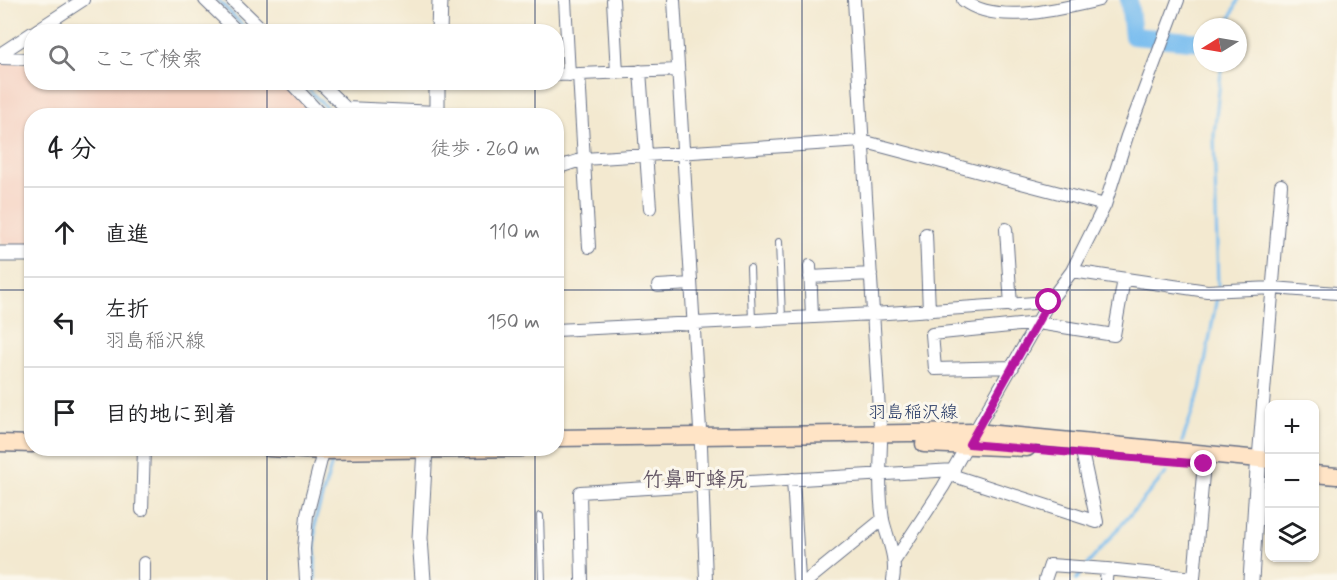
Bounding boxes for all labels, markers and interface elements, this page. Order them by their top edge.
north arrow [1193,18,1247,72]
search box [24,24,564,90]
icon: search [45,41,78,74]
text: ここで検索 [93,46,203,74]
text: 4 分 [48,133,96,167]
text: 徒歩 · 260 m [430,136,540,163]
icon: ahead [48,216,81,249]
text: 110 m [489,219,540,246]
text: 直進 [105,221,149,249]
route start [1035,288,1061,314]
text: 左折 [105,296,149,324]
icon: left [48,306,81,339]
text: 150 m [487,309,540,336]
text: 羽島稲沢線 [105,328,205,355]
icon: arrive [48,396,81,429]
map controls [1265,400,1319,562]
button: + [1265,400,1319,454]
text: 目的地に到着 [105,401,237,429]
street label: 羽島稲沢線 [868,401,958,425]
route end [1190,450,1216,476]
button: − [1265,454,1319,508]
district label: 竹鼻町蜂尻 [643,466,748,494]
button: layers [1265,508,1319,562]

